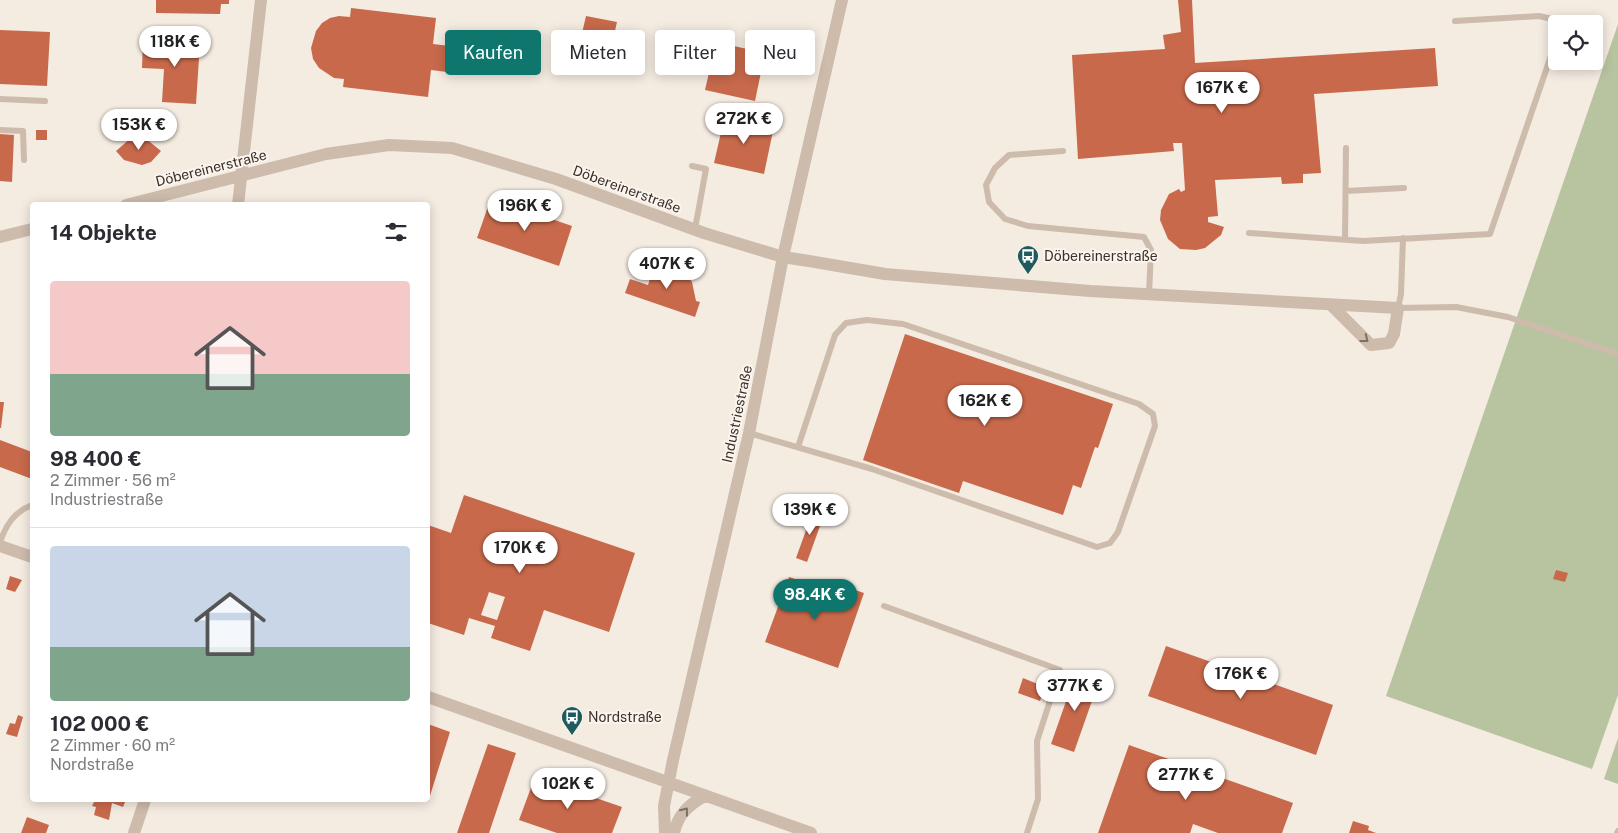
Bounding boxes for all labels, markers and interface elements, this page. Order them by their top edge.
map controls [1548,15,1603,70]
button: locate [1548,15,1603,70]
pin: 118K € [134,26,216,68]
chip: Kaufen [445,30,541,75]
chip: Mieten [551,30,645,75]
chip: Filter [655,30,735,75]
chip: Neu [745,30,815,75]
text: 118K € [150,32,200,51]
pin: 167K € [1181,72,1263,114]
text: 167K € [1196,78,1248,97]
pin: 272K € [703,102,785,145]
pin: 153K € [98,108,180,151]
text: 272K € [716,109,772,128]
text: 153K € [112,115,166,134]
street label: Döbereinerstraße [154,146,268,190]
street label: Döbereinerstraße [571,162,683,216]
pin: 196K € [484,190,566,232]
text: 196K € [498,196,552,215]
icon: filters [382,218,410,246]
text: 14 Objekte [50,220,157,245]
bus stop icon: Döbereinerstraße [1016,244,1040,275]
pin: 407K € [626,248,708,290]
place label: Döbereinerstraße [1044,248,1158,264]
text: 407K € [639,254,695,273]
icon: home [185,313,275,403]
one-way arrow [1360,334,1369,343]
street label: Industriestraße [719,364,755,464]
pin: 162K € [944,384,1026,427]
text: 162K € [958,391,1012,410]
text: 98 400 € [50,446,142,471]
text: 2 Zimmer · 56 m² [50,471,176,490]
text: Industriestraße [50,490,163,509]
pin: 139K € [769,494,851,536]
text: 139K € [783,500,837,519]
pin: 170K € [479,532,561,574]
text: 170K € [494,538,546,557]
pin: 98.4K € [769,578,861,621]
icon: home [185,579,275,669]
text: 98.4K € [784,585,846,604]
pin: 176K € [1200,658,1282,700]
text: 176K € [1215,664,1267,683]
pin: 377K € [1034,670,1116,712]
text: 377K € [1047,676,1103,695]
bus stop icon: Nordstraße [560,705,584,736]
place label: Nordstraße [588,709,662,725]
text: 102 000 € [50,711,149,736]
text: 2 Zimmer · 60 m² [50,736,175,755]
text: Nordstraße [50,755,134,774]
pin: 277K € [1145,758,1227,801]
text: 277K € [1158,765,1214,784]
pin: 102K € [527,768,609,810]
text: 102K € [542,774,594,793]
one-way arrow [679,807,688,817]

